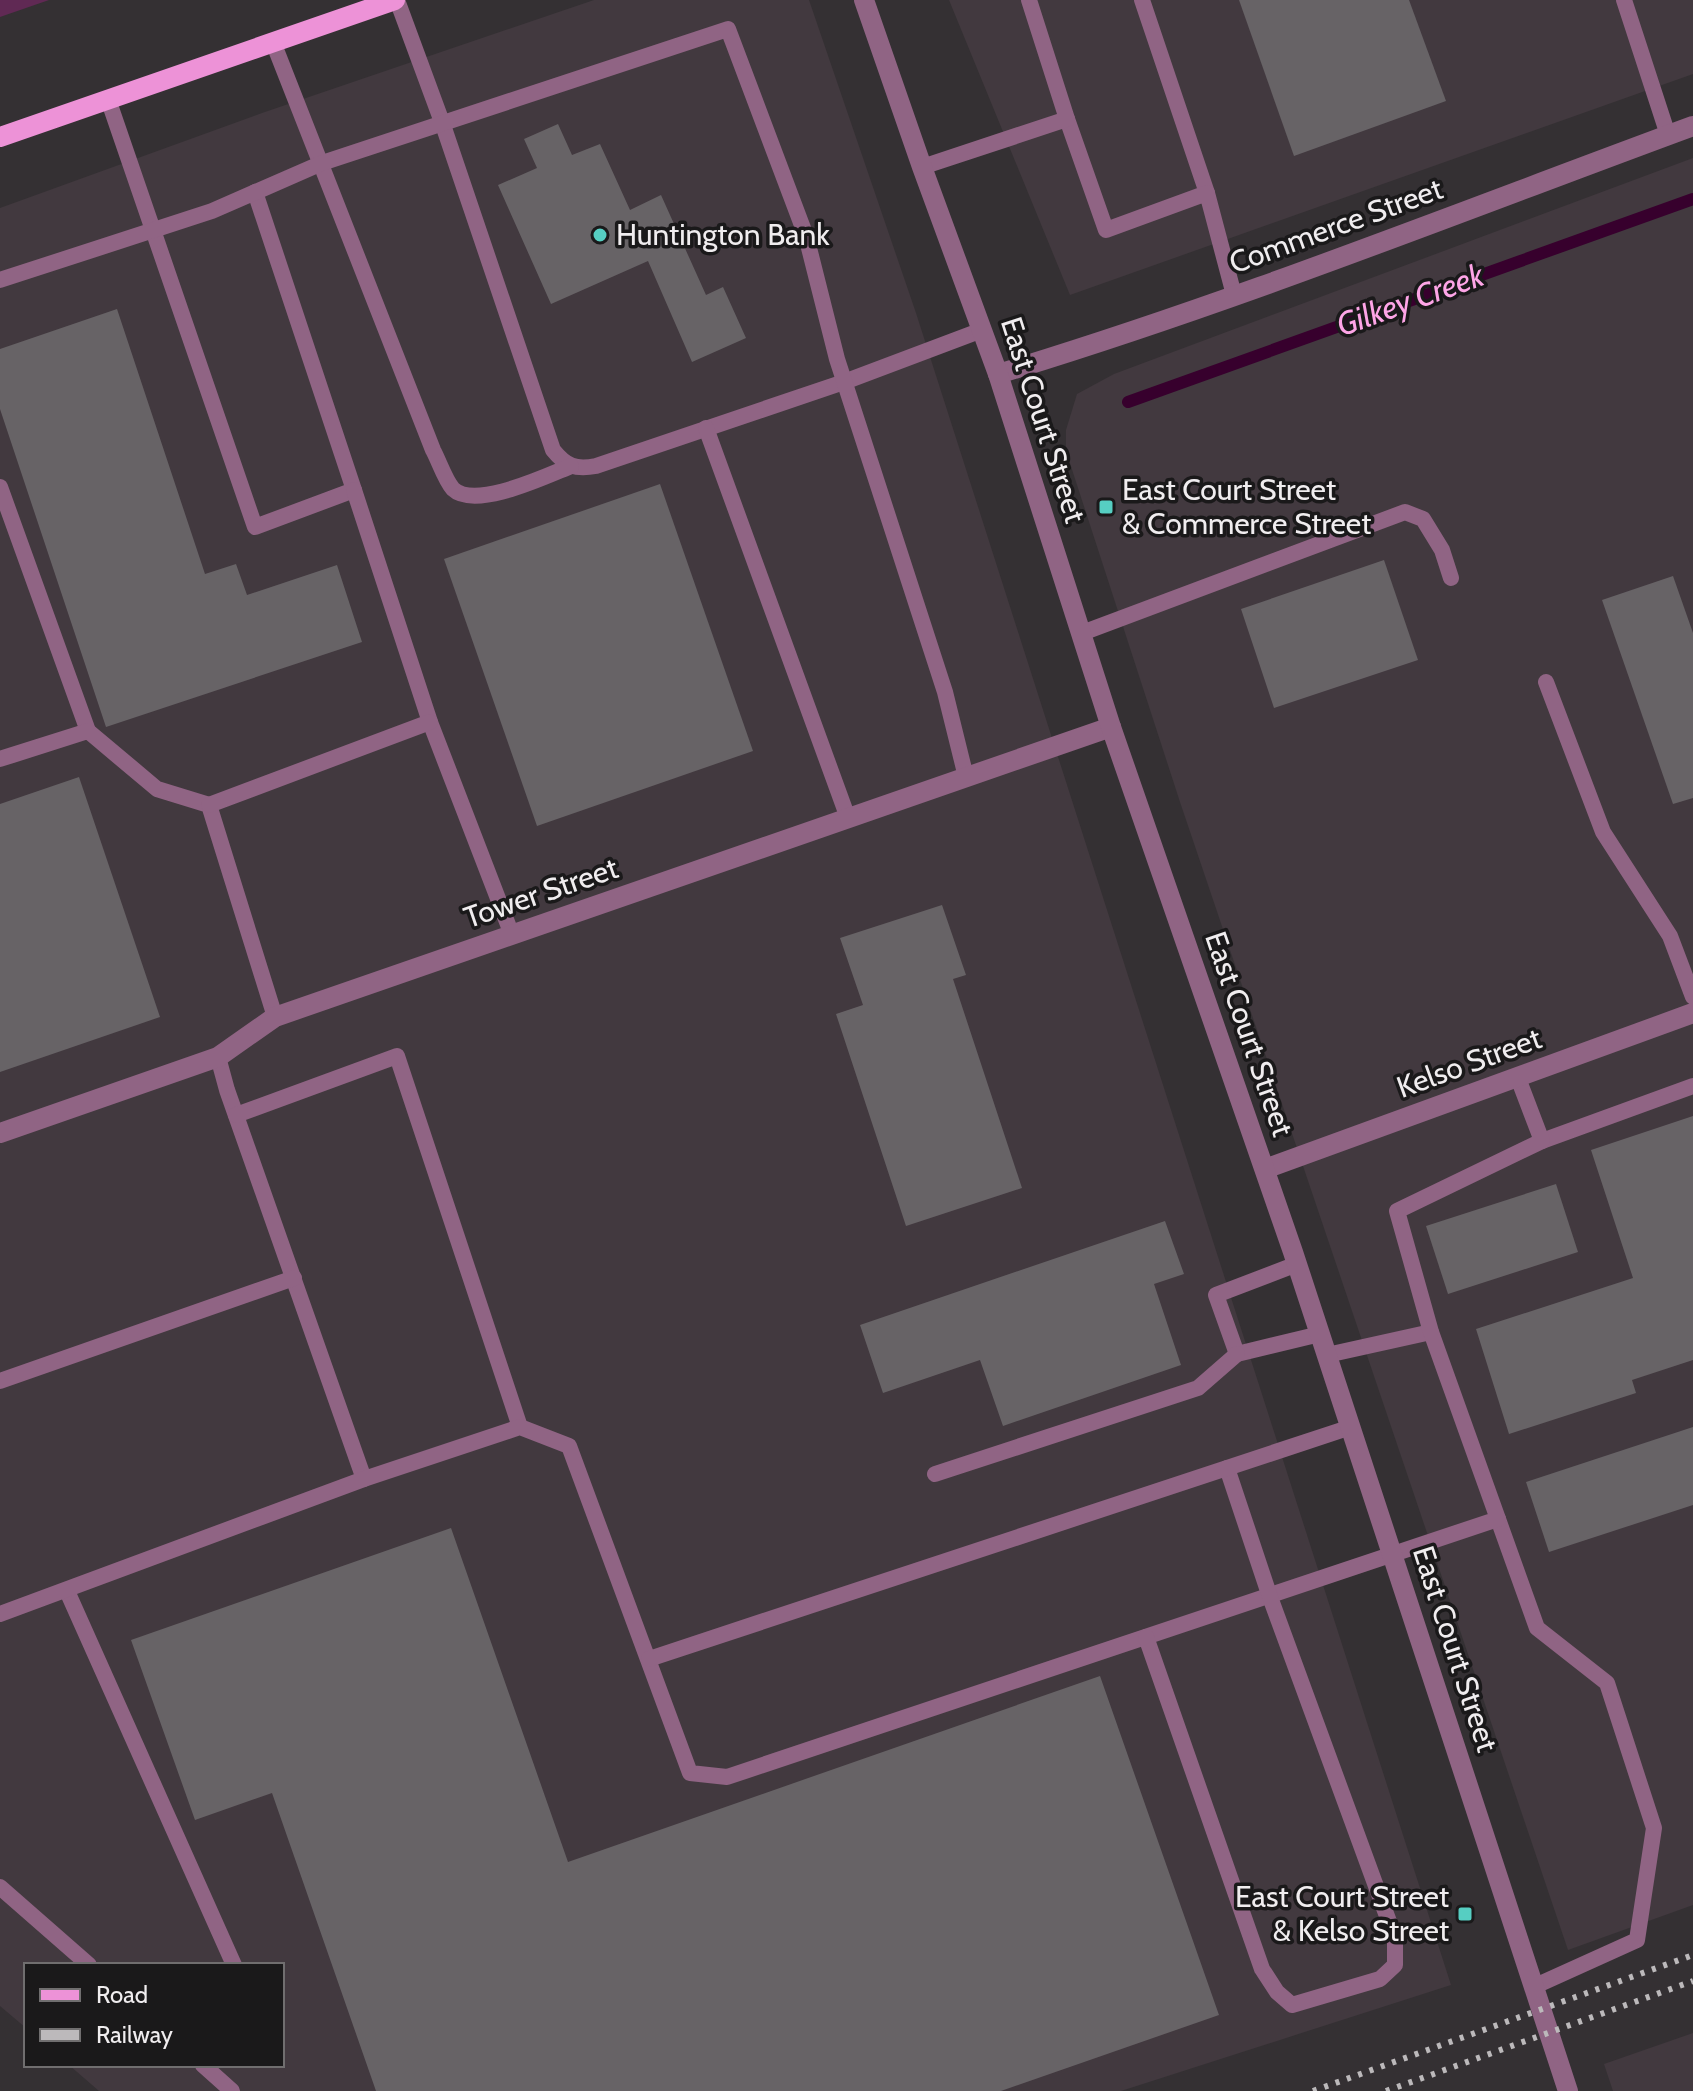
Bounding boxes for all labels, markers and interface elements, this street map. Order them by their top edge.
street label: Commerce Street [1224,170,1448,281]
place label: Huntington Bank [616,216,830,253]
marker: Huntington Bank [591,226,609,244]
water label: Gilkey Creek [1331,254,1490,344]
street label: East Court Street [993,312,1094,527]
place label: East Court Street & Commerce Street [1122,471,1371,542]
marker: East Court Street & Commerce Street [1097,498,1115,516]
street label: Tower Street [459,849,623,936]
street label: East Court Street [1197,927,1302,1141]
street label: Kelso Street [1391,1019,1546,1106]
street label: East Court Street [1405,1541,1506,1756]
place label: East Court Street & Kelso Street [1235,1878,1449,1949]
marker: East Court Street & Kelso Street [1456,1905,1474,1923]
legend [24,1963,284,2067]
text: Road [96,1980,148,2009]
text: Railway [96,2020,173,2049]

